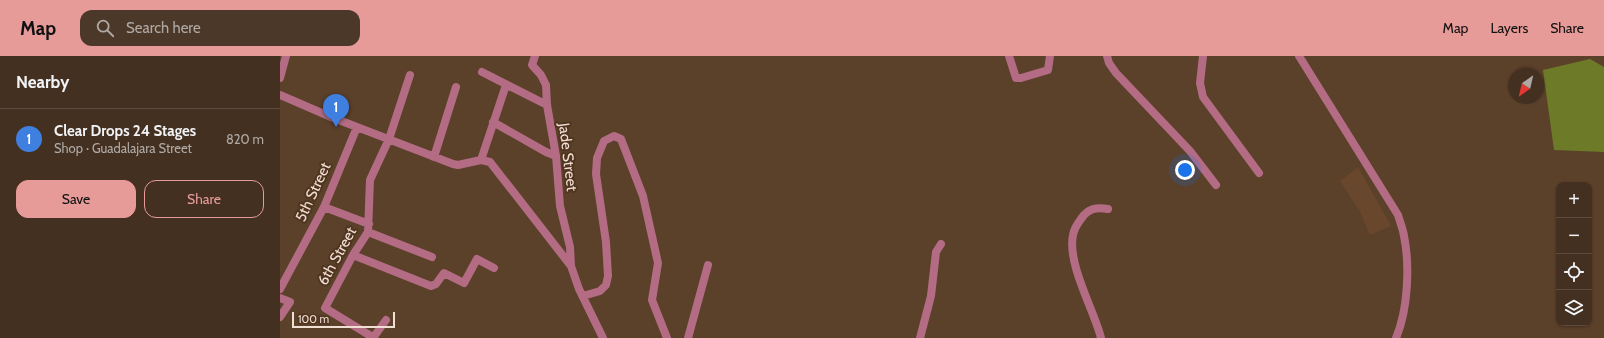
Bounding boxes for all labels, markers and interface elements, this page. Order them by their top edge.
search box [80,10,360,46]
text: Map [20,17,56,40]
icon: search [94,17,116,39]
text: Search here [126,19,201,37]
text: Map [1443,19,1468,37]
text: Layers [1490,19,1528,37]
text: Share [1550,19,1584,37]
north arrow [1508,68,1544,104]
text: Nearby [16,72,69,92]
pin: 1 [323,94,349,127]
street label: Jade Street [555,121,581,192]
text: Clear Drops 24 Stages [54,122,196,140]
text: 1 [27,131,31,147]
text: 820 m [226,131,264,147]
text: Shop · Guadalajara Street [54,140,192,156]
street label: 5th Street [291,160,335,224]
your location [1175,160,1195,180]
button: Save [16,180,136,218]
button: Share [144,180,264,218]
map controls [1556,182,1592,326]
button: + [1556,182,1592,218]
button: − [1556,218,1592,254]
street label: 6th Street [314,224,360,288]
button: locate [1556,254,1592,290]
button: layers [1556,290,1592,326]
scale bar [292,310,395,329]
text: 100 m [298,312,329,326]

